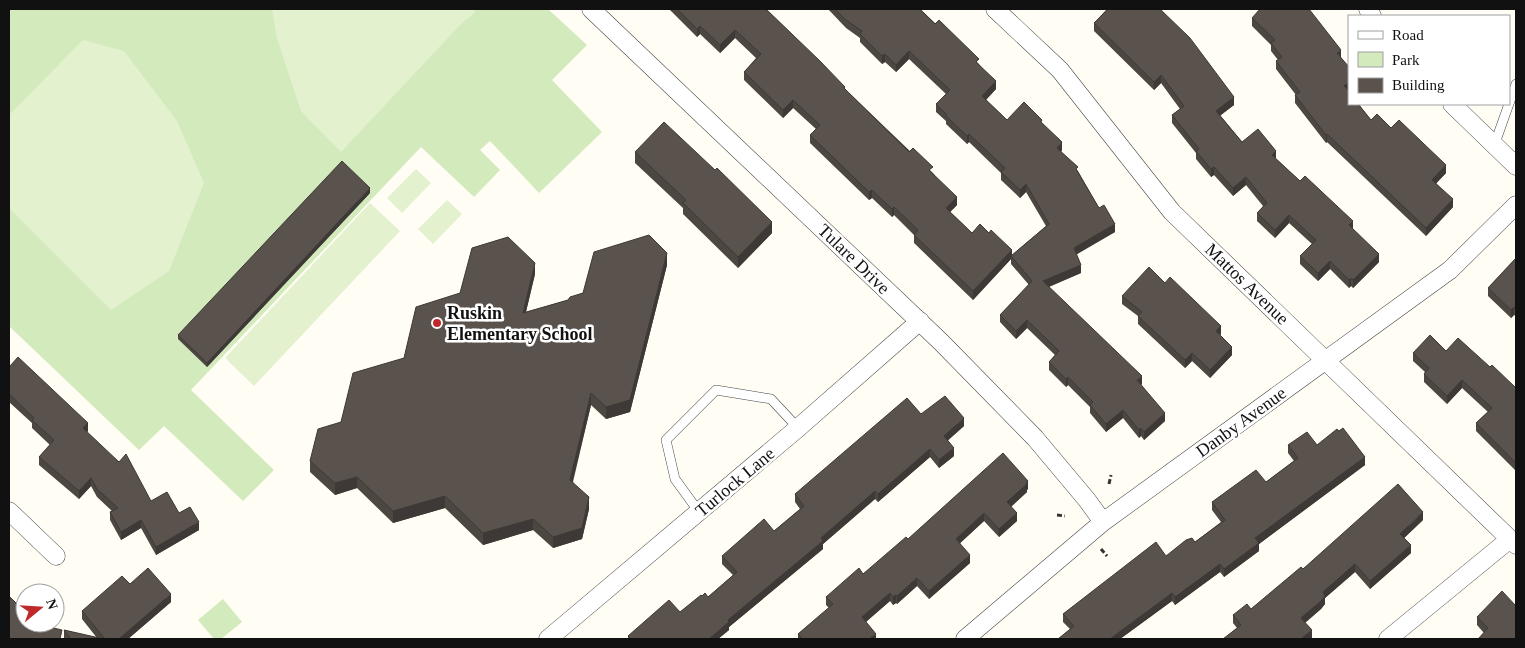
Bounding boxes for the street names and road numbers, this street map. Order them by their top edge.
street label: Tulare Drive [814,220,894,298]
street label: Mattos Avenue [1201,239,1293,329]
street label: Danby Avenue [1192,383,1290,461]
street label: Turlock Lane [691,443,779,521]

